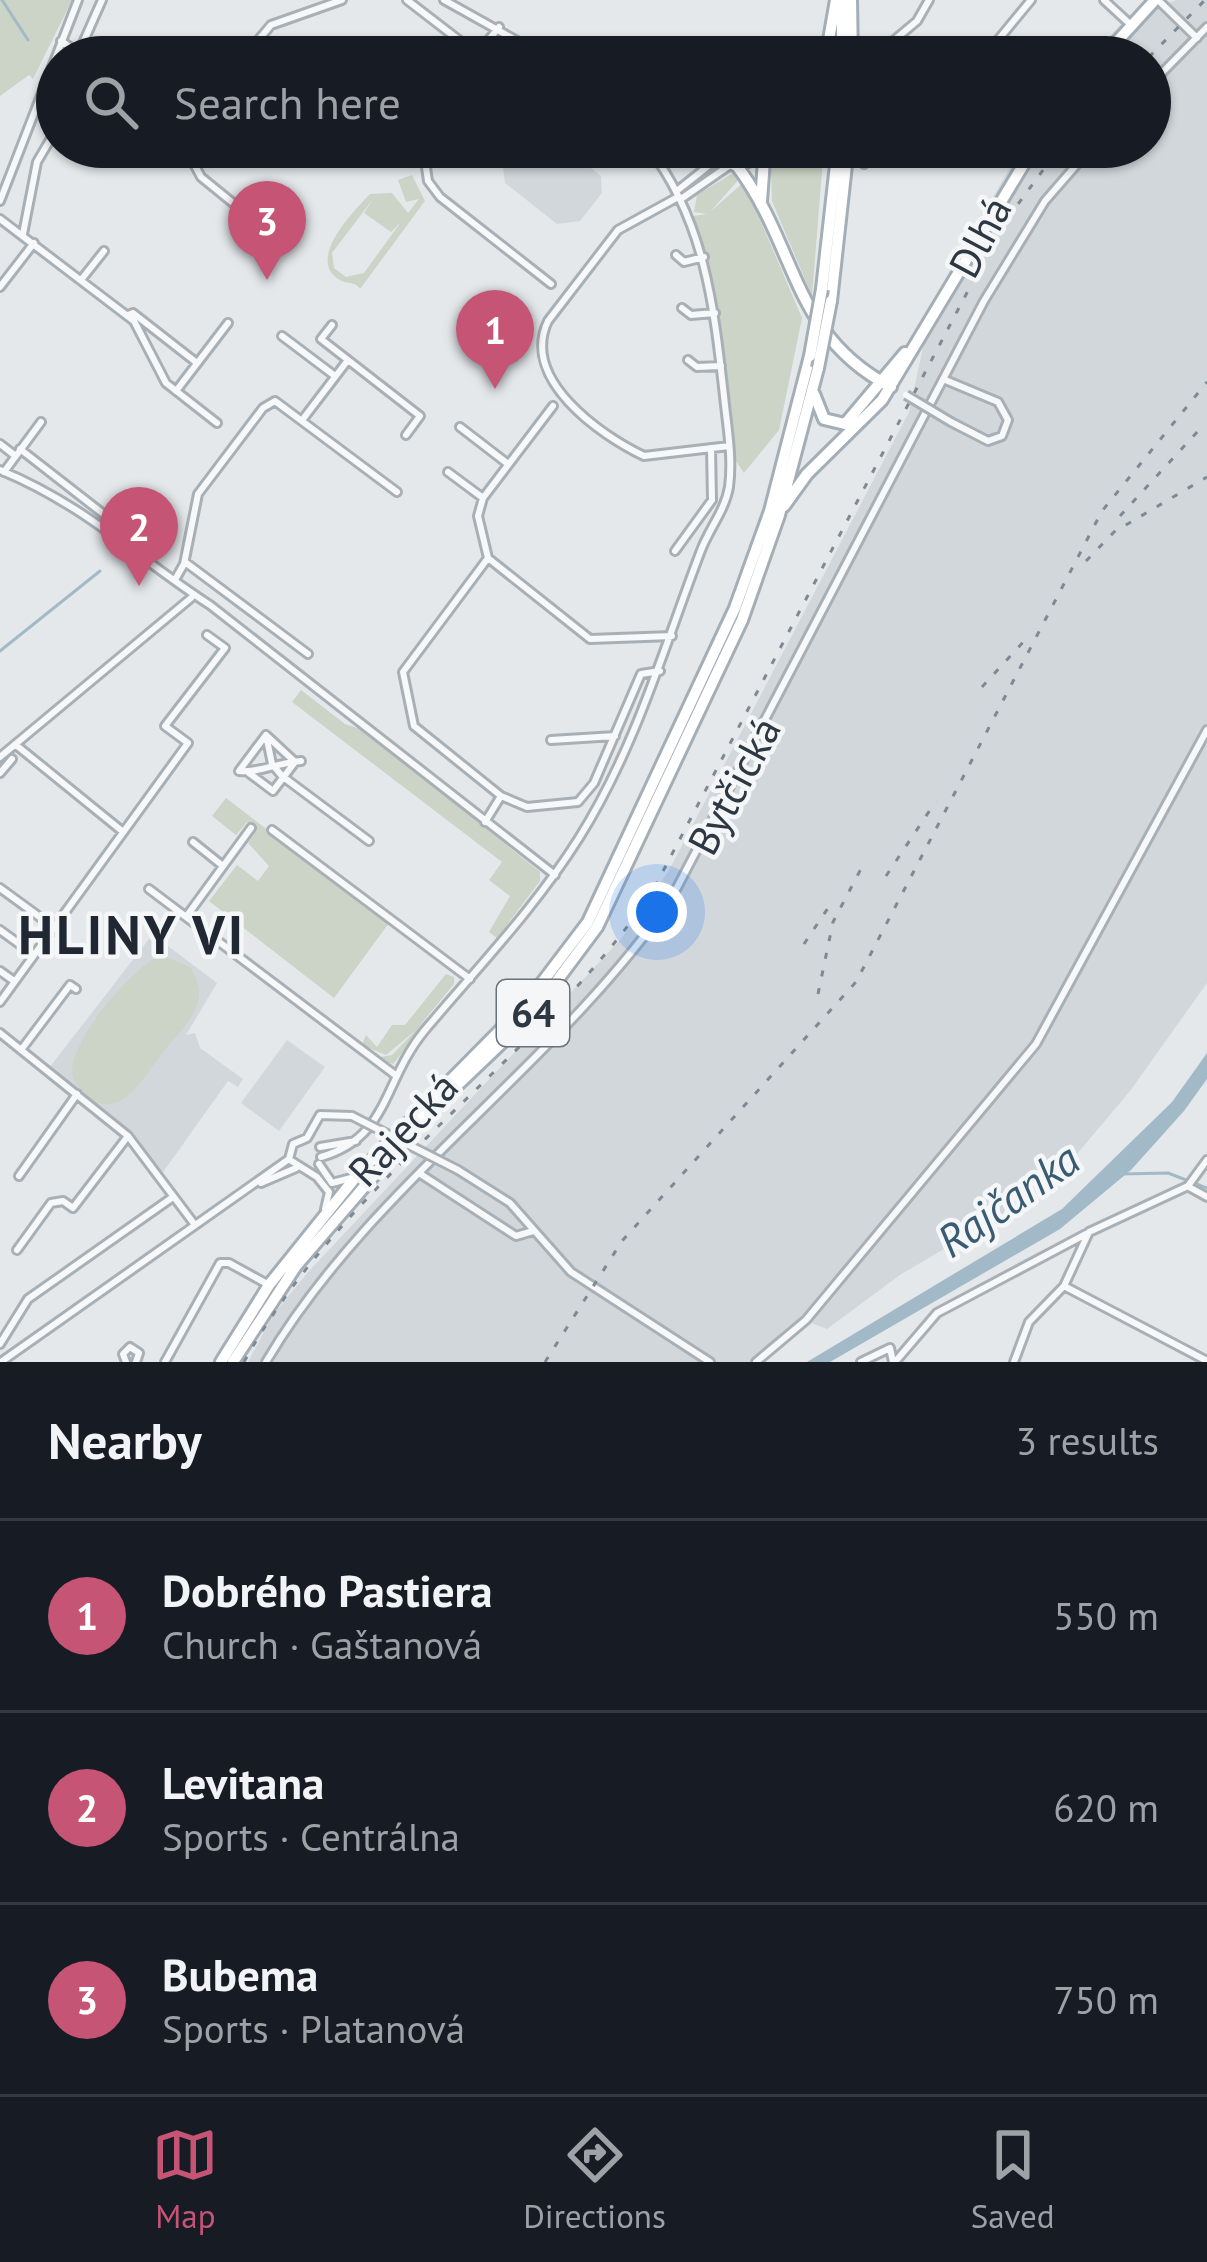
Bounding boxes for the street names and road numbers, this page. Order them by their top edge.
street label: Dlhá [936,187,1023,287]
street label: Bytčická [675,708,793,864]
road number: 64 [497,980,569,1046]
street label: Rajecká [336,1060,470,1198]

